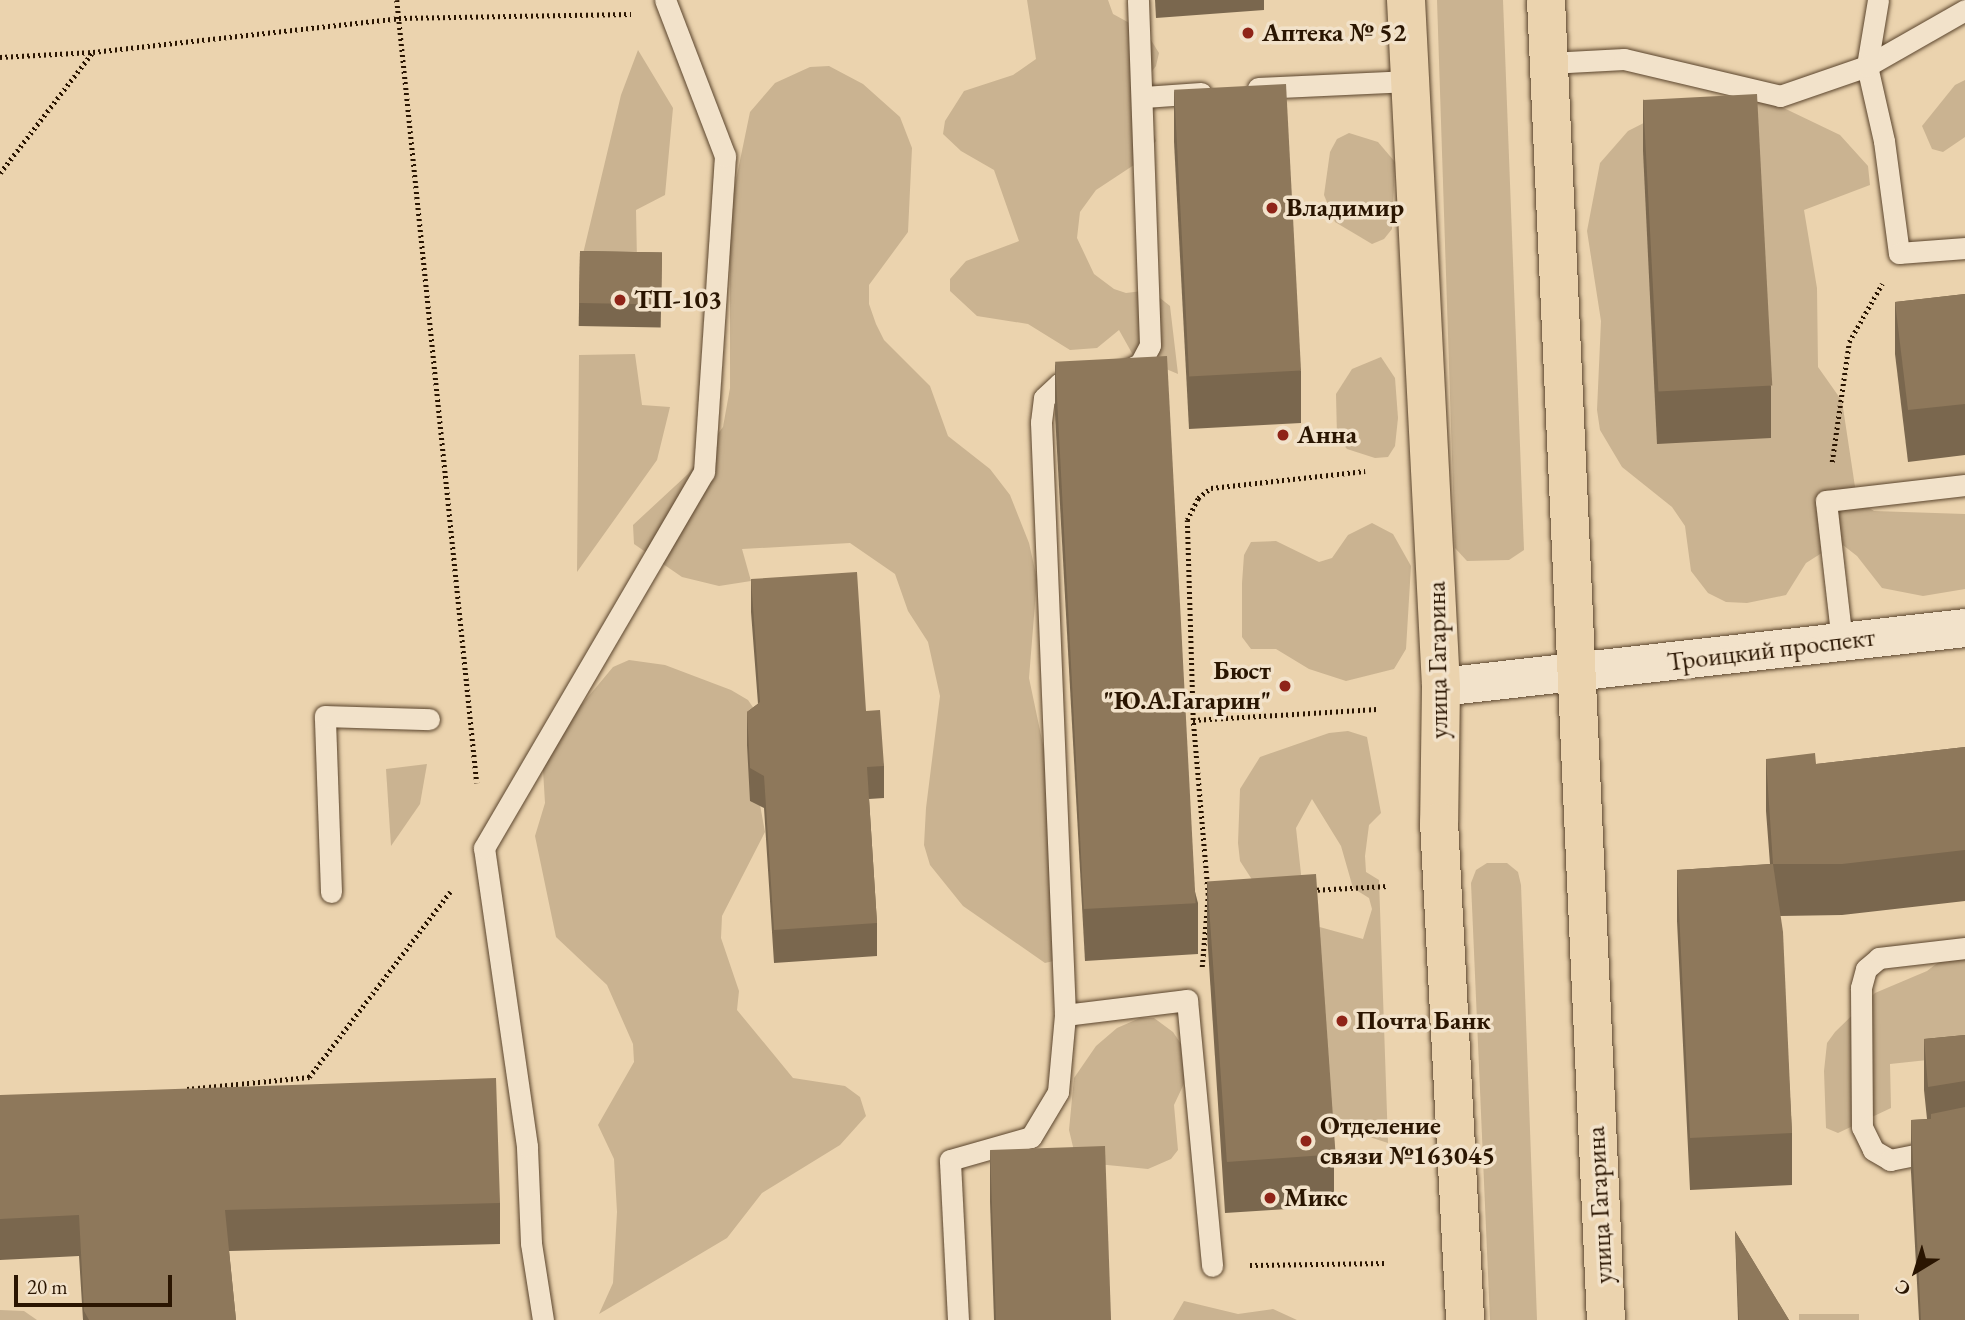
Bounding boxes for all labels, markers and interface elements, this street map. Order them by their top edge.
place label: Аптека № 52 [1262,17,1407,49]
marker: Аптека № 52 [1240,25,1256,41]
place label: Владимир [1286,192,1404,224]
marker: Владимир [1264,200,1280,216]
place label: ТП-103 [634,284,722,316]
marker: ТП-103 [612,292,628,308]
place label: Анна [1297,419,1357,451]
marker: Анна [1275,427,1291,443]
street label: улица Гагарина [1421,581,1455,739]
street label: Троицкий проспект [1665,622,1877,678]
place label: Бюст "Ю.А.Гагарин" [1103,655,1271,716]
marker: Бюст "Ю.А.Гагарин" [1277,678,1293,694]
place label: Почта Банк [1356,1005,1491,1037]
marker: Почта Банк [1334,1013,1350,1029]
place label: Отделение связи №163045 [1320,1110,1495,1172]
street label: улица Гагарина [1580,1125,1620,1285]
marker: Отделение связи №163045 [1298,1133,1314,1149]
place label: Микс [1284,1182,1348,1214]
marker: Микс [1262,1190,1278,1206]
north arrow [1881,1236,1951,1306]
scale bar [18,1260,175,1304]
text: 20 m [27,1273,68,1300]
text: С [1890,1274,1916,1302]

